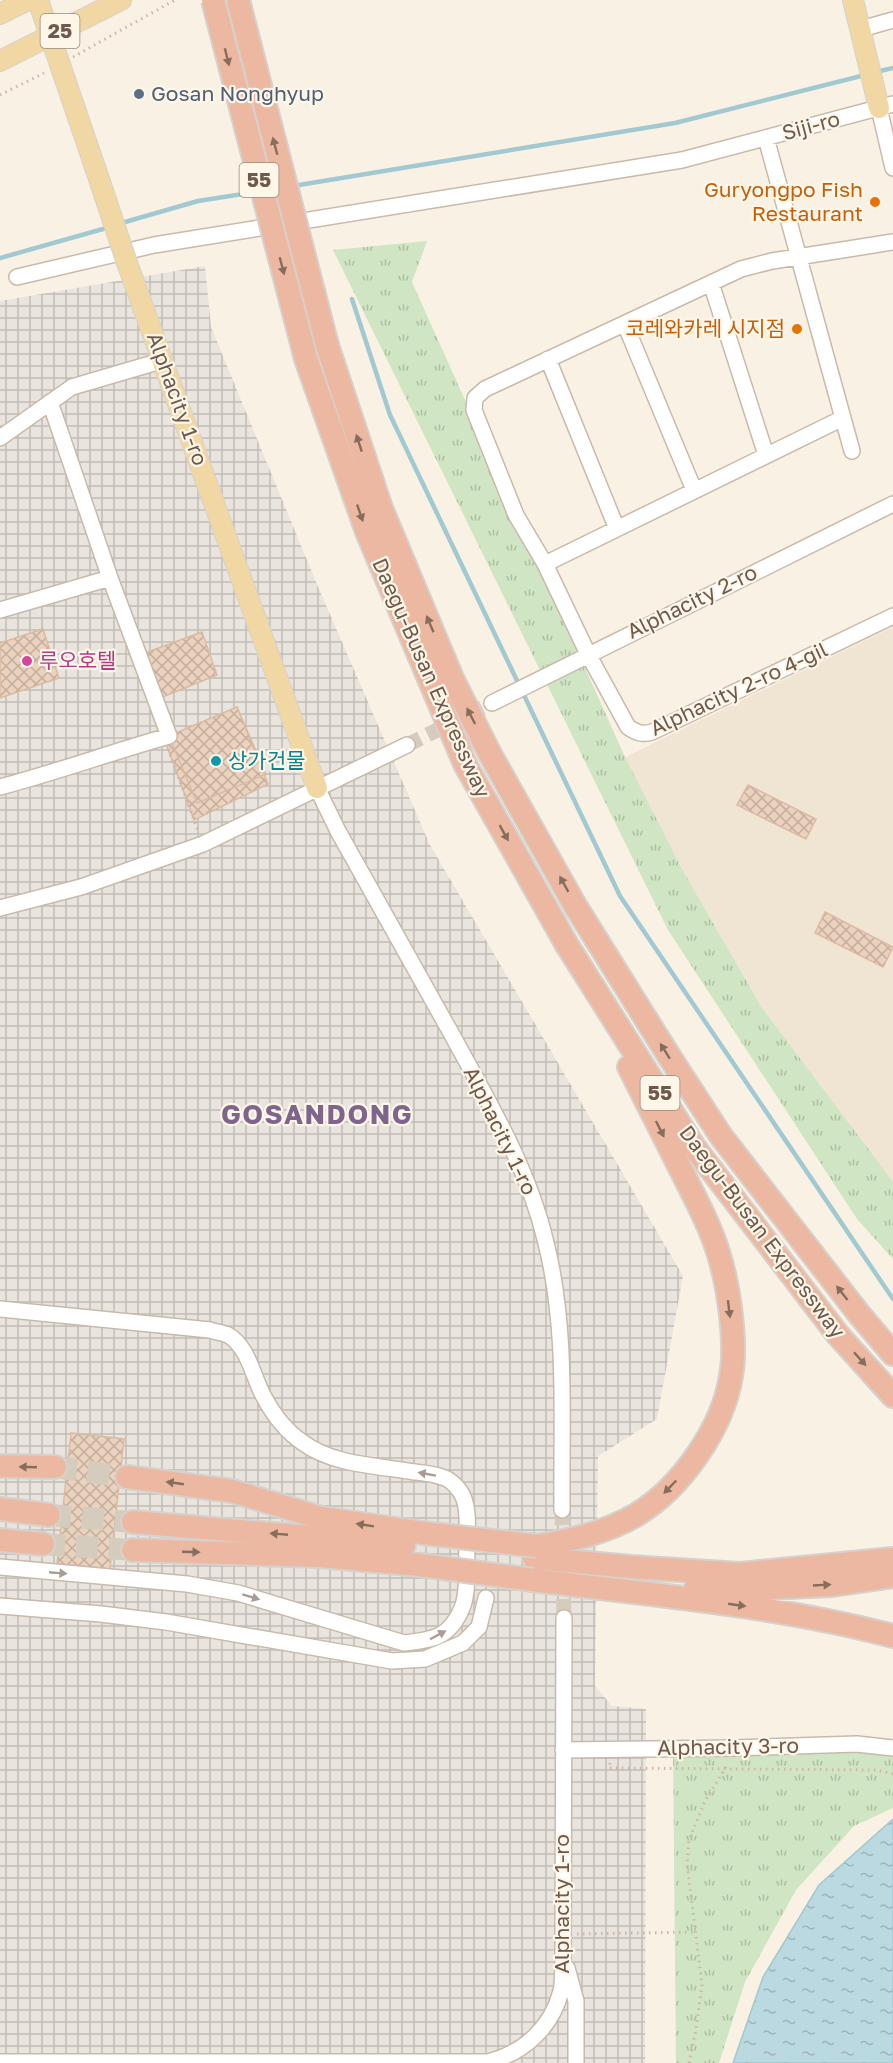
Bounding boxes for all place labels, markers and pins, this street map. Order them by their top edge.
place label: Gosan Nonghyup [151,80,324,106]
marker: Gosan Nonghyup [132,87,146,101]
place label: Guryongpo Fish Restaurant [704,176,863,226]
marker: Guryongpo Fish Restaurant [868,195,882,209]
place label: 코레와카레 시지점 [625,315,785,341]
marker: 코레와카레 시지점 [790,322,804,336]
place label: 루오호텔 [39,647,116,673]
marker: 루오호텔 [20,654,34,668]
place label: 상가건물 [228,747,305,773]
marker: 상가건물 [209,754,223,768]

